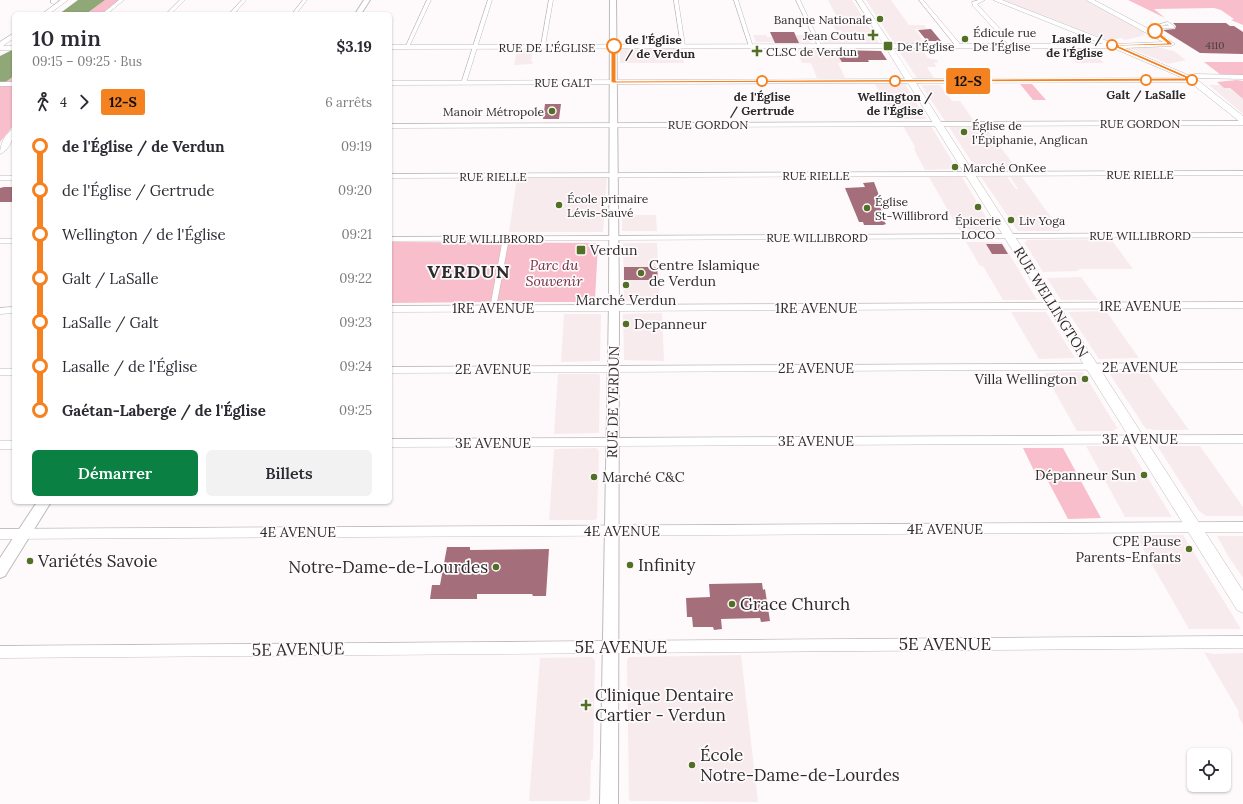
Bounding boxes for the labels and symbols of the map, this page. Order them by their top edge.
place label: Banque Nationale [774,12,872,27]
marker: Banque Nationale [875,14,885,24]
unlabelled marker [1147,23,1163,39]
place label: Édicule rue De l'Église [973,25,1037,54]
place label: Jean Coutu [802,28,865,43]
marker: Jean Coutu [868,30,878,40]
place label: Lasalle / de l'Église [1046,31,1104,60]
place label: de l'Église / de Verdun [625,32,696,62]
marker: Édicule rue De l'Église [960,34,970,44]
marker: de l'Église / de Verdun [606,38,622,54]
place label: De l'Église [897,39,955,54]
marker: Lasalle / de l'Église [1106,39,1118,51]
house number: 4110 [1206,39,1224,52]
street label: RUE DE L'ÉGLISE [499,40,595,55]
marker: De l'Église [882,40,894,52]
place label: CLSC de Verdun [766,44,857,59]
marker: CLSC de Verdun [751,45,763,57]
line badge: 12-S [940,68,996,94]
marker: Galt / LaSalle [1140,74,1152,86]
unlabelled marker [1186,74,1198,86]
street label: RUE GALT [534,75,592,90]
marker: de l'Église / Gertrude [756,75,768,87]
marker: Wellington / de l'Église [889,75,901,87]
place label: Galt / LaSalle [1106,87,1186,103]
place label: de l'Église / Gertrude [730,89,795,119]
place label: Wellington / de l'Église [858,89,933,118]
place label: Manoir Métropole [443,104,544,119]
marker: Manoir Métropole [547,106,557,116]
street label: RUE GORDON [1100,116,1180,131]
street label: RUE GORDON [668,117,748,132]
place label: Église de l'Épiphanie, Anglican [972,118,1088,147]
marker: Église de l'Épiphanie, Anglican [959,127,969,137]
place label: Marché OnKee [963,160,1047,175]
marker: Marché OnKee [950,162,960,172]
street label: RUE RIELLE [1106,167,1174,182]
street label: RUE RIELLE [782,168,850,183]
street label: RUE RIELLE [459,169,527,184]
place label: École primaire Lévis-Sauvé [567,191,649,220]
place label: Église St-Willibrord [875,194,948,223]
marker: École primaire Lévis-Sauvé [554,200,564,210]
marker: Épicerie LOCO [973,202,983,212]
marker: Église St-Willibrord [862,203,872,213]
place label: Épicerie LOCO [955,213,1001,242]
place label: Liv Yoga [1019,213,1065,228]
marker: Liv Yoga [1006,215,1016,225]
street label: RUE WILLIBRORD [1089,228,1191,243]
street label: RUE WILLIBRORD [766,230,868,245]
street label: RUE WILLIBRORD [442,231,544,246]
place label: Verdun [589,241,638,259]
street label: RUE WELLINGTON [1010,243,1092,361]
marker: Verdun [575,244,587,256]
park label: Parc du Souvenir [525,256,583,290]
place label: Centre Islamique de Verdun [649,256,760,290]
district label: VERDUN [427,260,511,283]
marker: Centre Islamique de Verdun [636,268,646,278]
marker: Marché Verdun [621,280,631,290]
place label: Marché Verdun [576,291,677,309]
street label: 1RE AVENUE [1099,297,1181,315]
street label: 1RE AVENUE [452,299,534,317]
street label: 1RE AVENUE [775,299,857,317]
place label: Depanneur [634,315,707,333]
marker: Depanneur [621,319,631,329]
street label: RUE DE VERDUN [603,345,623,458]
street label: 2E AVENUE [1102,358,1178,376]
street label: 2E AVENUE [778,359,854,377]
street label: 2E AVENUE [455,360,531,378]
place label: Villa Wellington [974,370,1077,388]
marker: Villa Wellington [1080,374,1090,384]
street label: 3E AVENUE [1102,430,1178,448]
street label: 3E AVENUE [778,432,854,450]
street label: 3E AVENUE [455,434,531,452]
place label: Dépanneur Sun [1035,466,1136,484]
place label: Marché C&C [602,468,685,486]
marker: Dépanneur Sun [1139,470,1149,480]
marker: Marché C&C [589,472,599,482]
street label: 4E AVENUE [907,520,983,538]
street label: 4E AVENUE [584,522,660,540]
street label: 4E AVENUE [260,523,336,541]
place label: CPE Pause Parents-Enfants [1076,532,1181,566]
marker: CPE Pause Parents-Enfants [1184,544,1194,554]
place label: Variétés Savoie [37,550,157,572]
place label: Infinity [638,554,695,576]
marker: Variétés Savoie [25,556,35,566]
place label: Notre-Dame-de-Lourdes [288,556,488,578]
marker: Infinity [625,560,635,570]
marker: Notre-Dame-de-Lourdes [491,562,501,572]
place label: Grace Church [740,593,850,615]
marker: Grace Church [727,599,737,609]
street label: 5E AVENUE [899,633,991,655]
street label: 5E AVENUE [575,636,667,658]
street label: 5E AVENUE [252,637,344,661]
place label: Clinique Dentaire Cartier - Verdun [595,684,734,726]
marker: Clinique Dentaire Cartier - Verdun [580,699,592,711]
place label: École Notre-Dame-de-Lourdes [700,744,900,786]
marker: École Notre-Dame-de-Lourdes [687,760,697,770]

